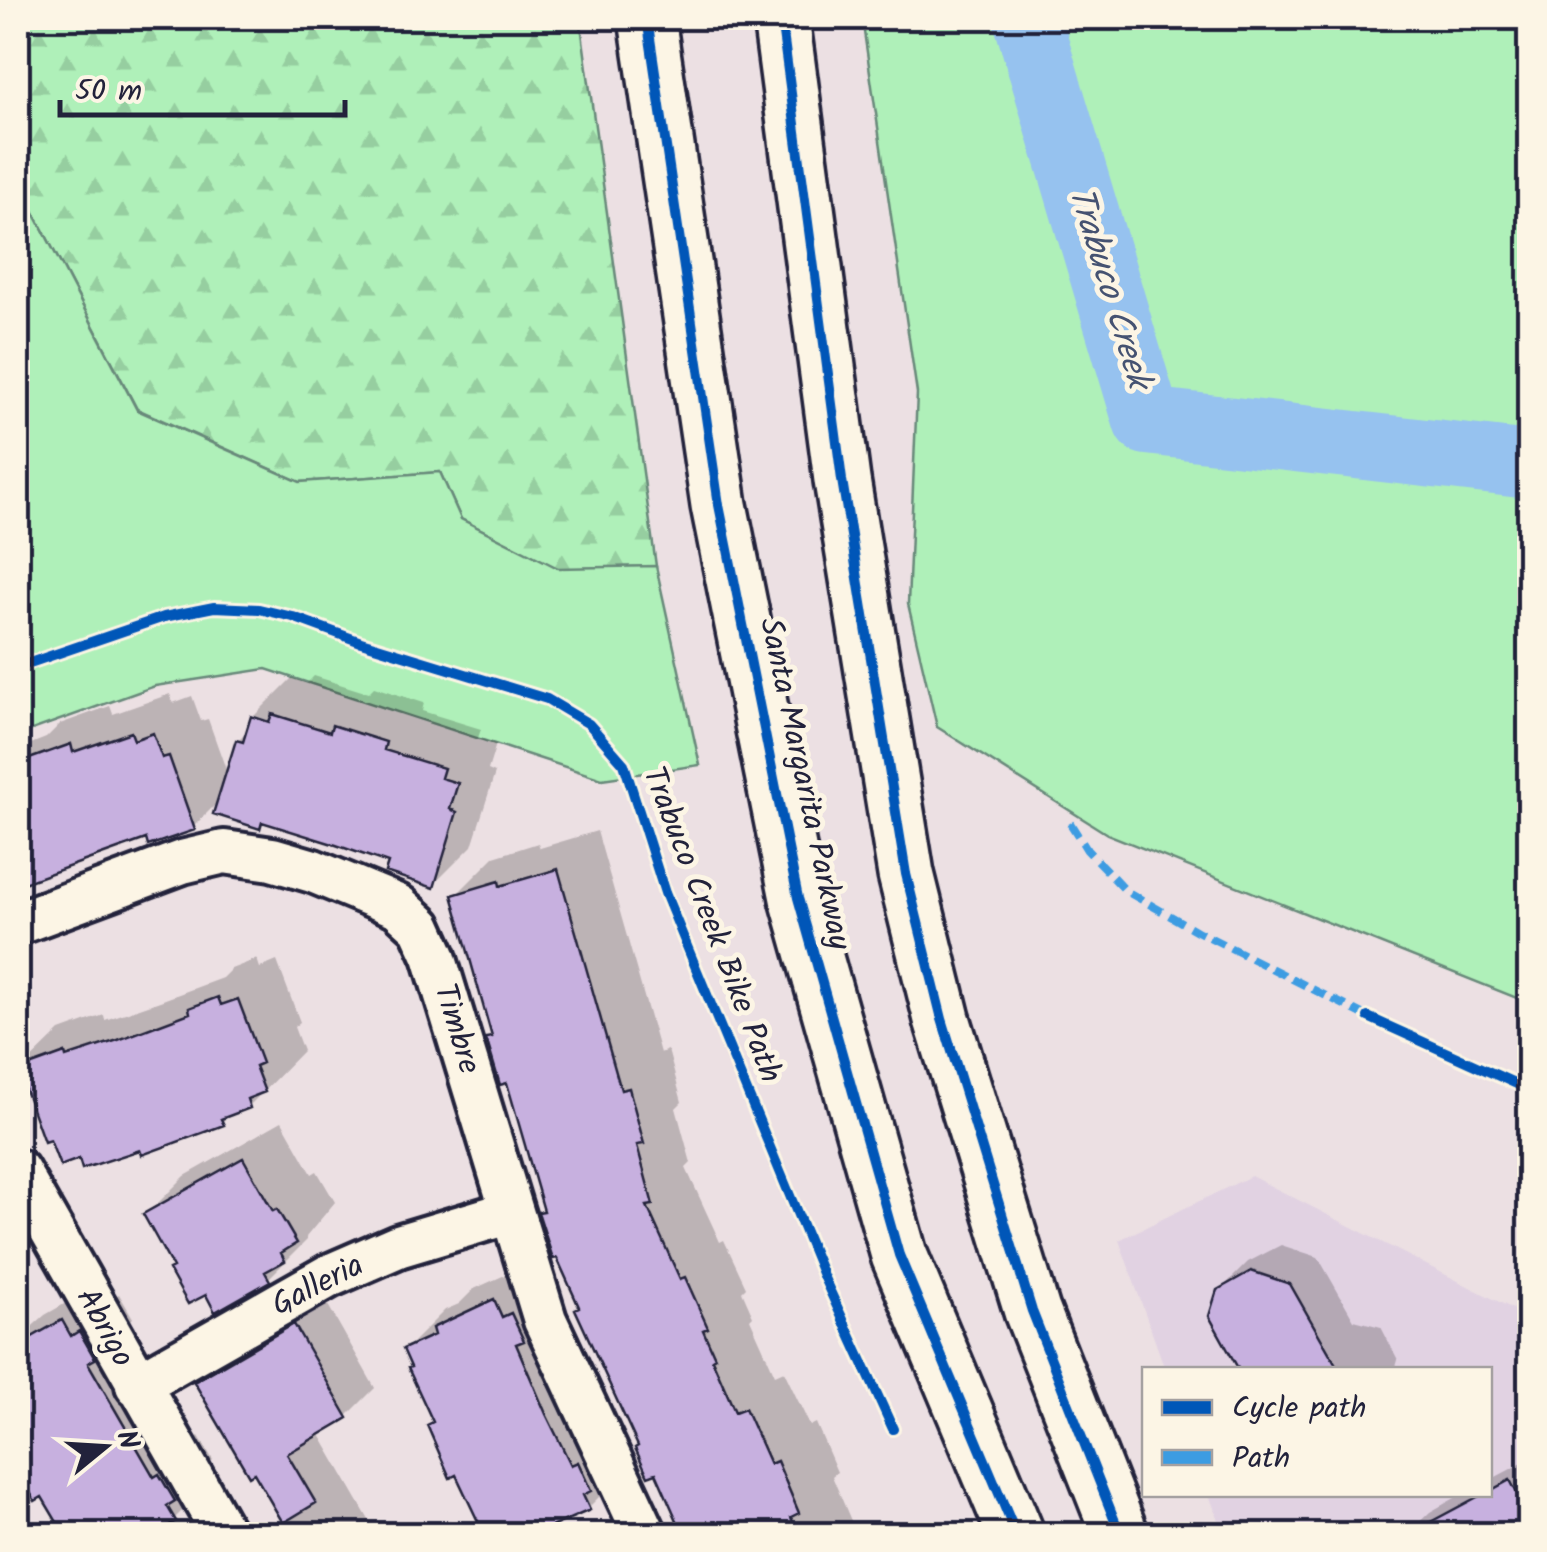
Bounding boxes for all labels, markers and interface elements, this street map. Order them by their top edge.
scale bar [60,55,345,117]
text: 50 m [75,68,142,116]
water label: Trabuco Creek [1051,180,1167,400]
street label: Santa Margarita Parkway [744,613,864,956]
street label: Trabuco Creek Bike Path [627,759,795,1091]
street label: Timbre [418,978,494,1080]
street label: Galleria [263,1241,373,1331]
street label: Abrigo [61,1279,147,1377]
legend [1142,1367,1492,1497]
text: Cycle path [1232,1385,1366,1433]
north arrow [55,1397,155,1497]
text: N [102,1425,151,1456]
text: Path [1232,1435,1290,1483]

